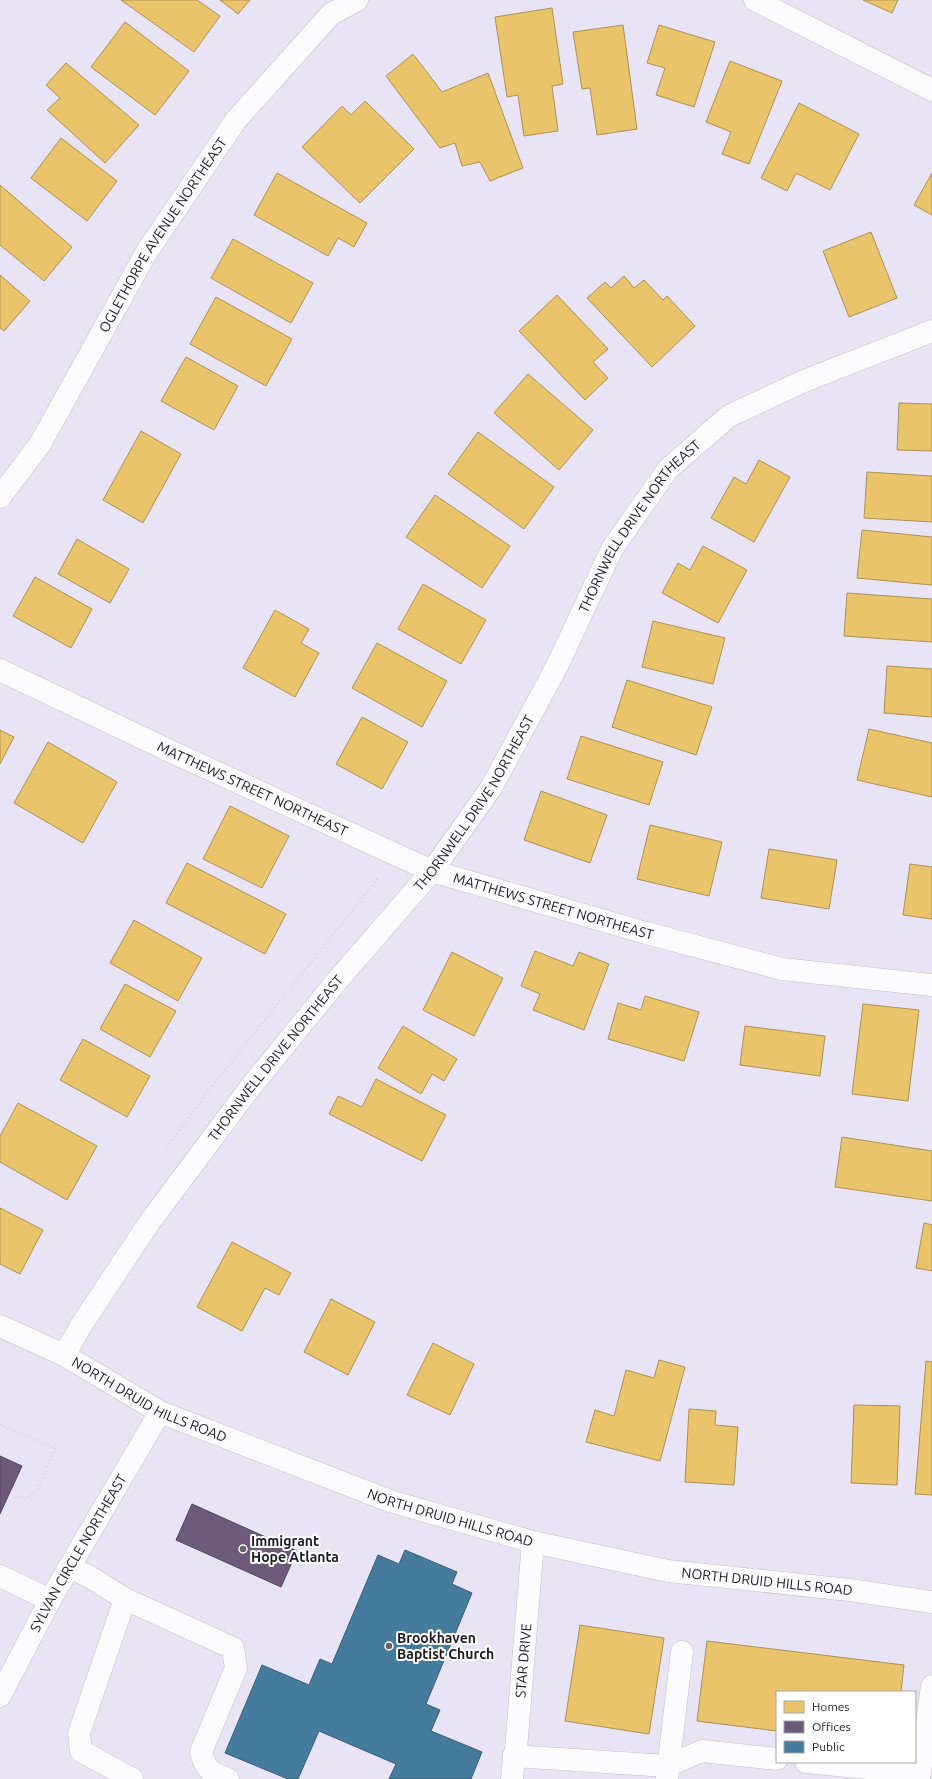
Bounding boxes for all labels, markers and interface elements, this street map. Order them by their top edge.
street label: OGLETHORPE AVENUE NORTHEAST [96,134,230,335]
street label: THORNWELL DRIVE NORTHEAST [575,436,704,615]
street label: THORNWELL DRIVE NORTHEAST [411,712,537,894]
street label: MATTHEWS STREET NORTHEAST [155,738,350,839]
street label: MATTHEWS STREET NORTHEAST [451,870,656,943]
street label: THORNWELL DRIVE NORTHEAST [205,972,346,1144]
street label: NORTH DRUID HILLS ROAD [69,1354,229,1445]
street label: SYLVAN CIRCLE NORTHEAST [27,1471,130,1635]
street label: NORTH DRUID HILLS ROAD [365,1485,535,1550]
place label: Immigrant Hope Atlanta [251,1533,339,1565]
marker: Immigrant Hope Atlanta [238,1544,248,1554]
street label: NORTH DRUID HILLS ROAD [681,1564,854,1598]
street label: STAR DRIVE [512,1623,534,1698]
place label: Brookhaven Baptist Church [397,1630,494,1662]
marker: Brookhaven Baptist Church [384,1641,394,1651]
legend [776,1691,916,1763]
text: Homes [812,1700,850,1713]
text: Offices [812,1720,851,1733]
text: Public [812,1740,845,1753]

